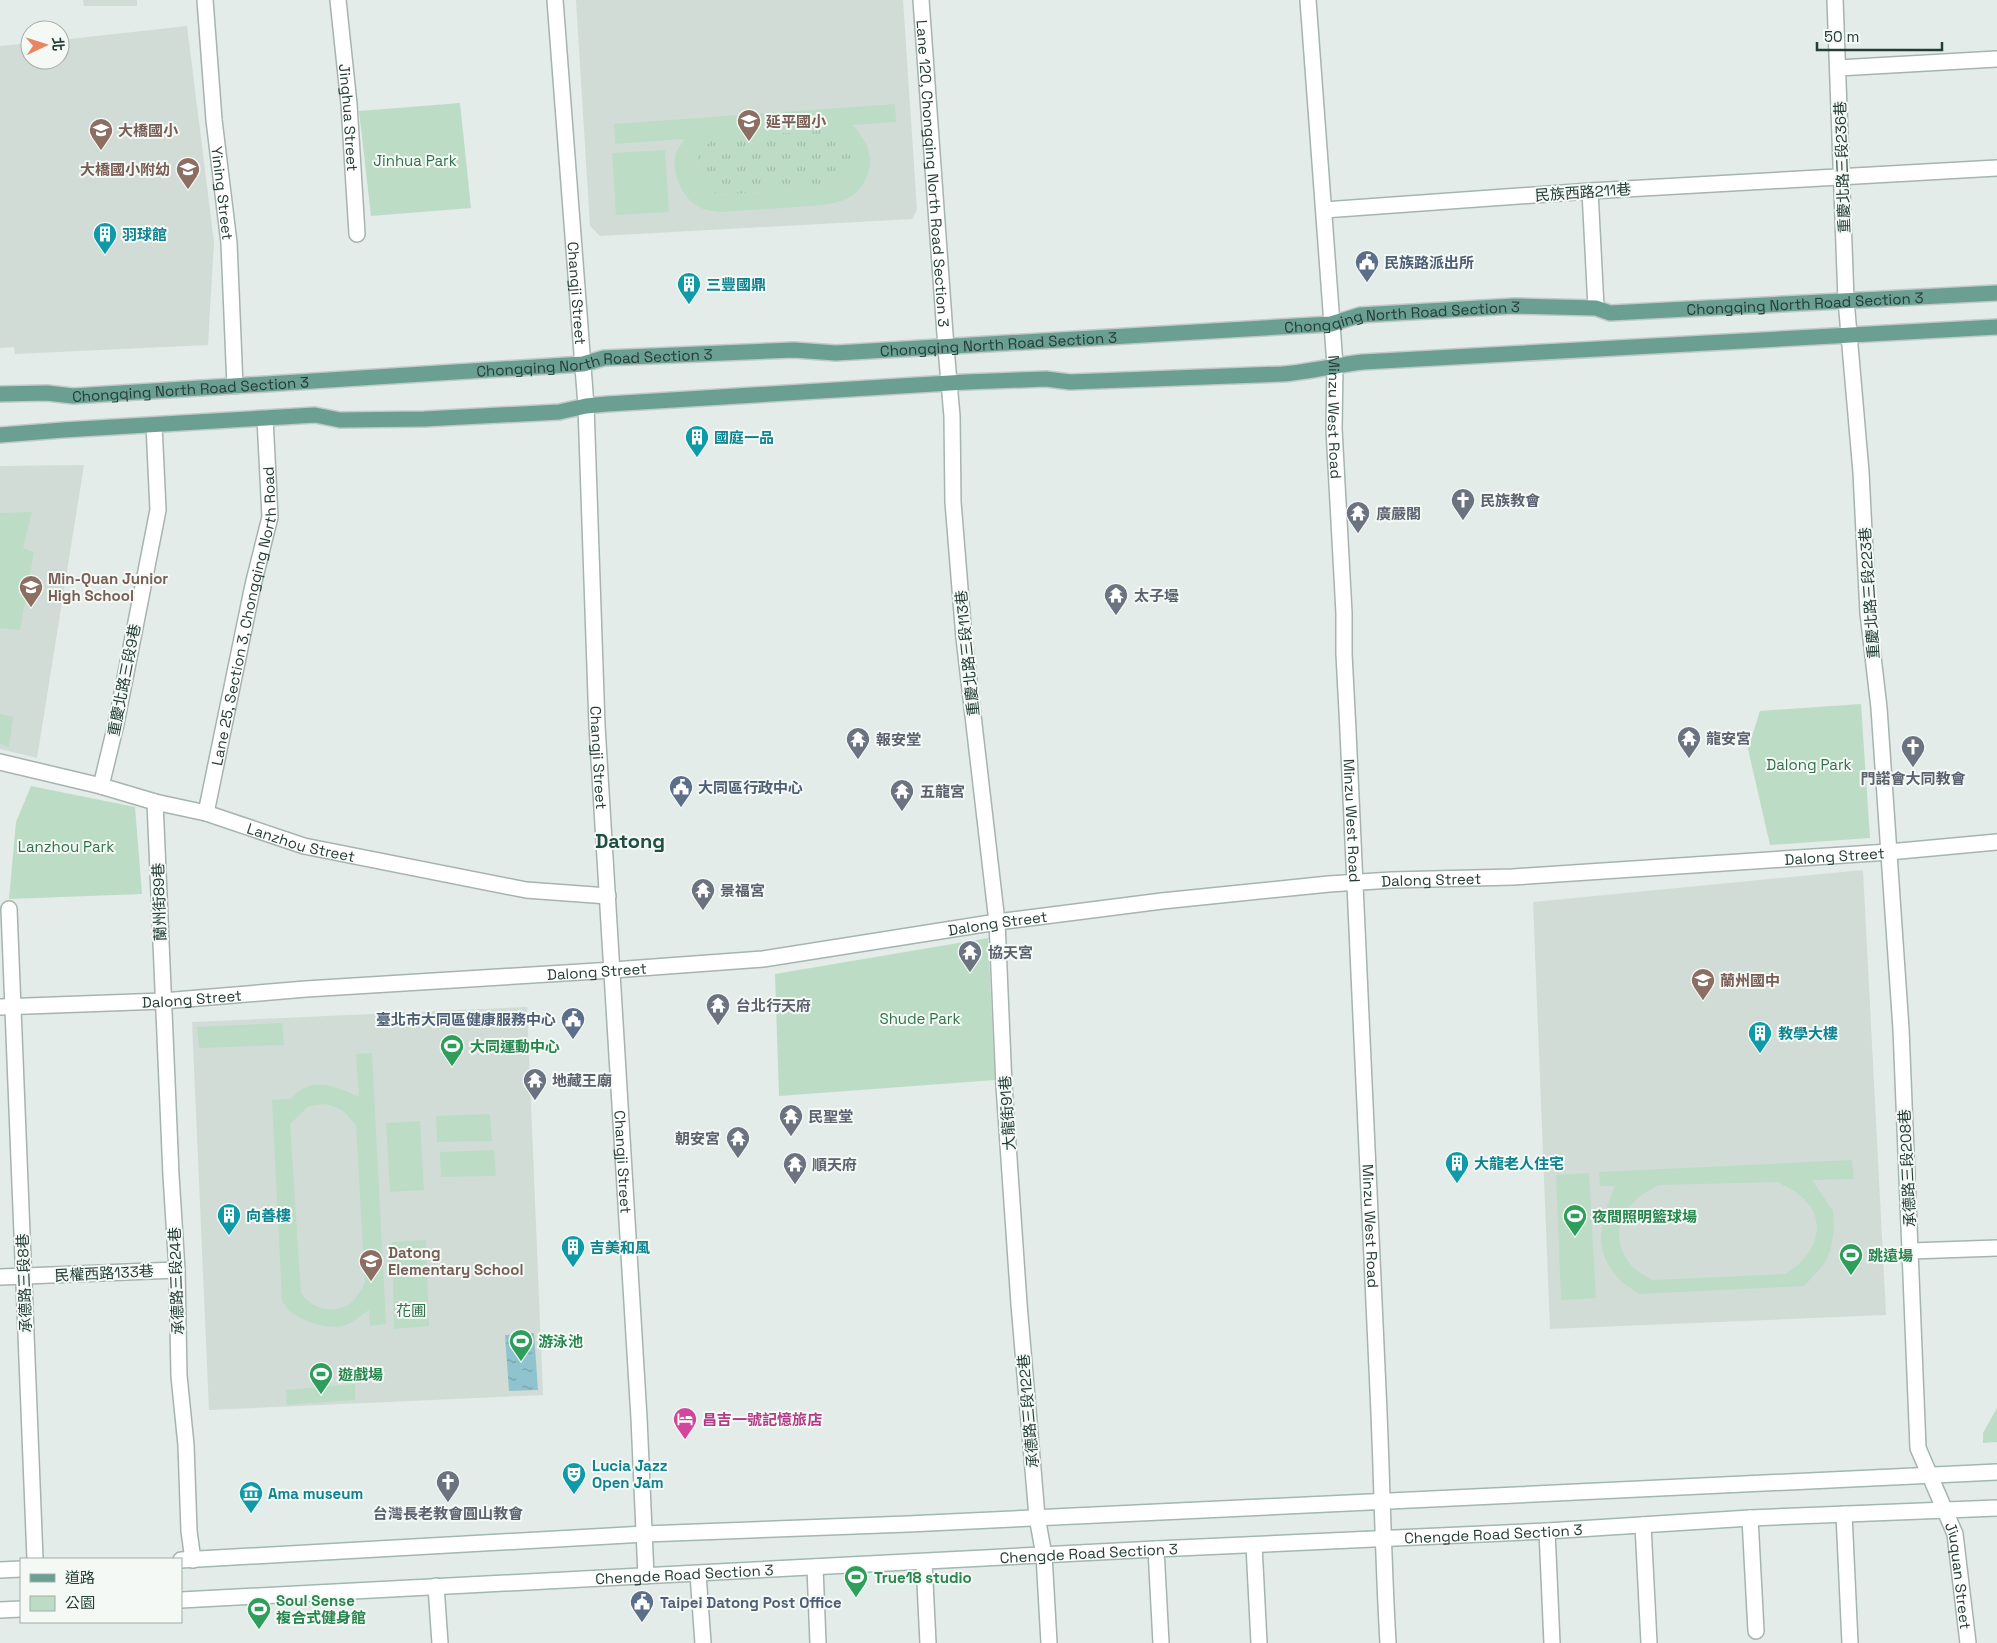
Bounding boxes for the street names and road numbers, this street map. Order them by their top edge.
street label: Lane 120, Chongqing North Road Section 3 [913,19,954,328]
street label: Jinghua Street [335,63,363,172]
street label: 重慶北路三段236巷 [1830,101,1854,233]
street label: Yining Street [208,145,238,241]
street label: 民族西路211巷 [1534,179,1632,205]
street label: Changji Street [564,241,591,346]
street label: Chongqing North Road Section 3 [1686,287,1924,319]
street label: Chongqing North Road Section 3 [1284,296,1520,336]
street label: Chongqing North Road Section 3 [879,327,1117,360]
street label: Chongqing North Road Section 3 [476,344,713,380]
street label: Minzu West Road [1324,354,1346,479]
street label: Chongqing North Road Section 3 [72,372,310,406]
street label: Lane 25, Section 3, Chongqing North Road [207,466,279,767]
street label: 重慶北路三段223巷 [1855,526,1883,660]
street label: 重慶北路三段113巷 [951,589,983,717]
street label: 重慶北路三段9巷 [104,622,144,738]
street label: Changji Street [587,706,612,810]
street label: Minzu West Road [1340,758,1365,883]
street label: Lanzhou Street [245,818,357,865]
street label: Dalong Street [1784,843,1885,868]
street label: 蘭州街89巷 [148,862,170,942]
street label: Dalong Street [1381,868,1482,890]
street label: Dalong Street [947,906,1048,939]
street label: Dalong Street [546,958,648,984]
street label: Dalong Street [141,985,243,1011]
street label: 大龍街91巷 [995,1075,1019,1151]
street label: 承德路三段208巷 [1894,1109,1920,1227]
street label: Changji Street [611,1110,636,1214]
street label: Minzu West Road [1359,1164,1383,1288]
street label: 承德路三段24巷 [165,1227,187,1335]
street label: 承德路三段8巷 [13,1233,35,1333]
street label: 民權西路133巷 [54,1261,154,1285]
street label: 承德路三段122巷 [1014,1353,1042,1469]
street label: Chengde Road Section 3 [1404,1519,1583,1547]
street label: Jiuquan Street [1941,1519,1976,1630]
street label: Chengde Road Section 3 [999,1539,1178,1567]
street label: Chengde Road Section 3 [595,1560,774,1588]

